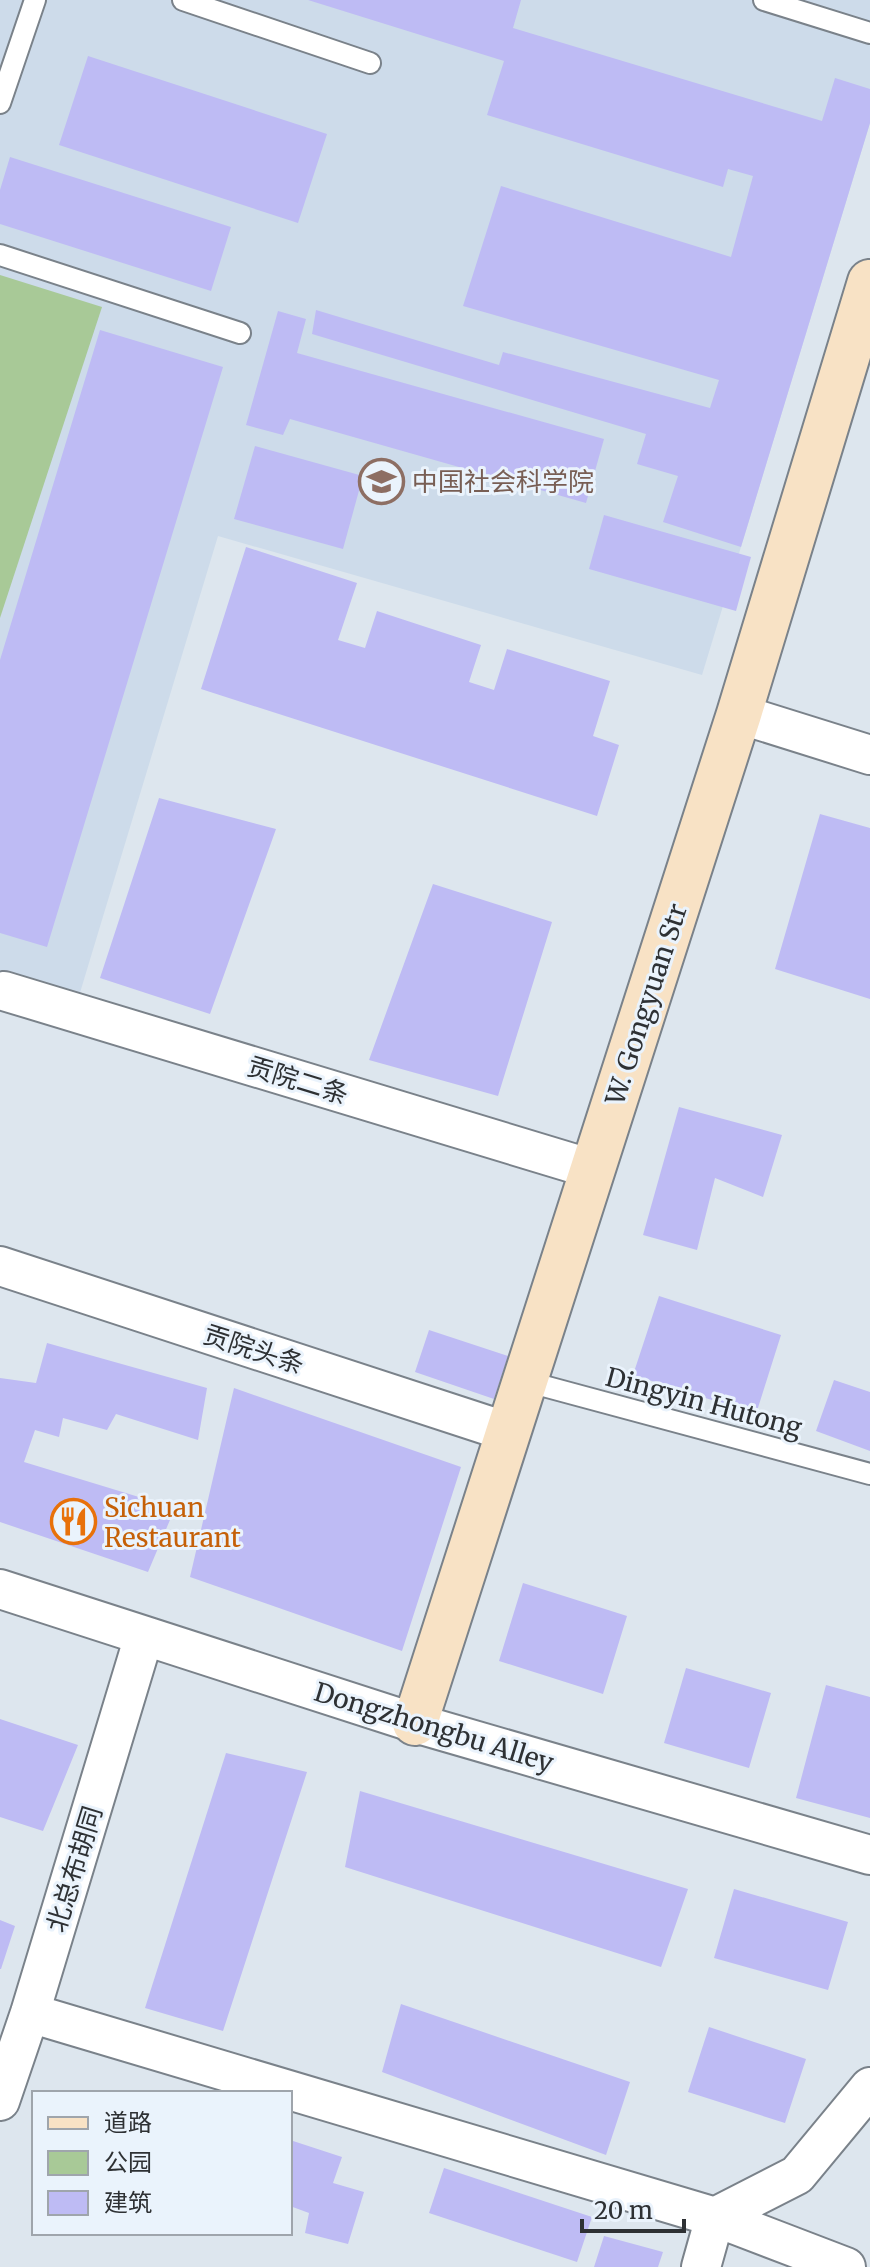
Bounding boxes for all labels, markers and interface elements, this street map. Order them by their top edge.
school or university icon: 中国社会科学院 [357,457,405,505]
place label: 中国社会科学院 [412,465,594,498]
street label: W. Gongyuan Str [598,899,694,1110]
street label: 贡院二条 [243,1049,353,1111]
street label: 贡院头条 [199,1317,309,1381]
street label: Dingyin Hutong [602,1360,806,1444]
place label: Sichuan Restaurant [104,1491,241,1554]
restaurant icon: Sichuan Restaurant [49,1498,97,1546]
street label: Dongzhongbu Alley [310,1675,558,1779]
street label: 北总布胡同 [39,1802,109,1936]
legend [32,2091,292,2235]
text: 道路 [104,2107,152,2138]
text: 公园 [104,2147,152,2178]
scale bar [582,2183,684,2233]
text: 建筑 [104,2187,152,2218]
text: 20 m [594,2195,653,2226]

